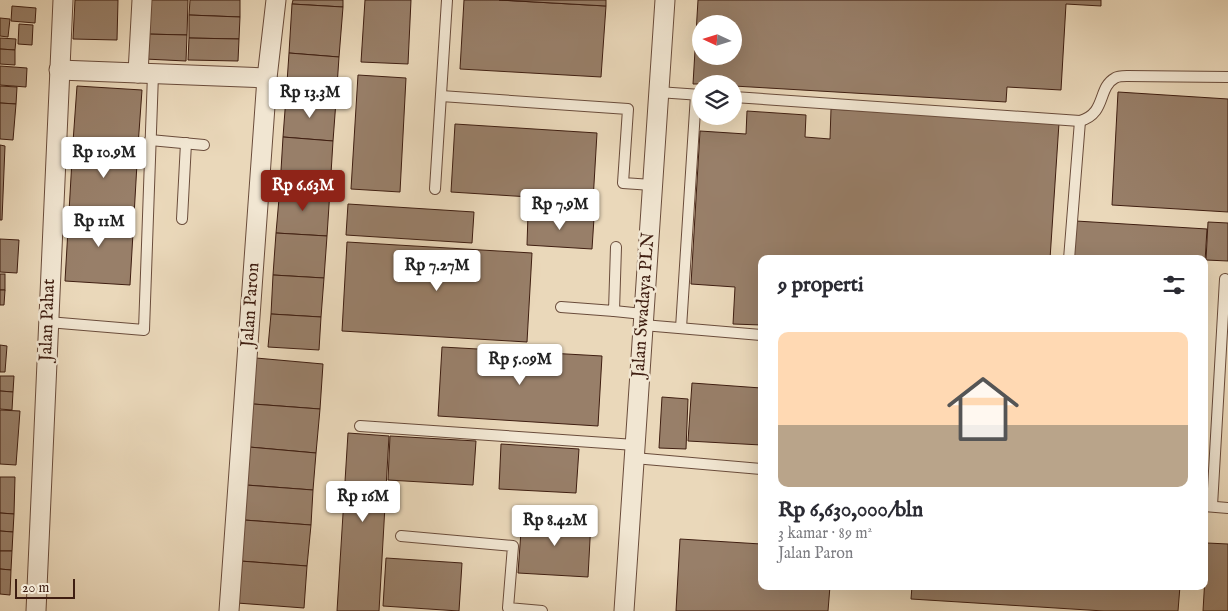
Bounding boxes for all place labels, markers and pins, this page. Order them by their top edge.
pin: Rp 13.3M [258,76,362,119]
pin: Rp 10.9M [52,136,156,179]
pin: Rp 6.63M [251,170,355,212]
pin: Rp 7.9M [514,188,606,231]
pin: Rp 11M [58,206,140,248]
pin: Rp 7.27M [385,250,489,292]
pin: Rp 5.09M [468,344,572,386]
pin: Rp 16M [322,480,404,523]
pin: Rp 8.42M [503,504,607,547]

